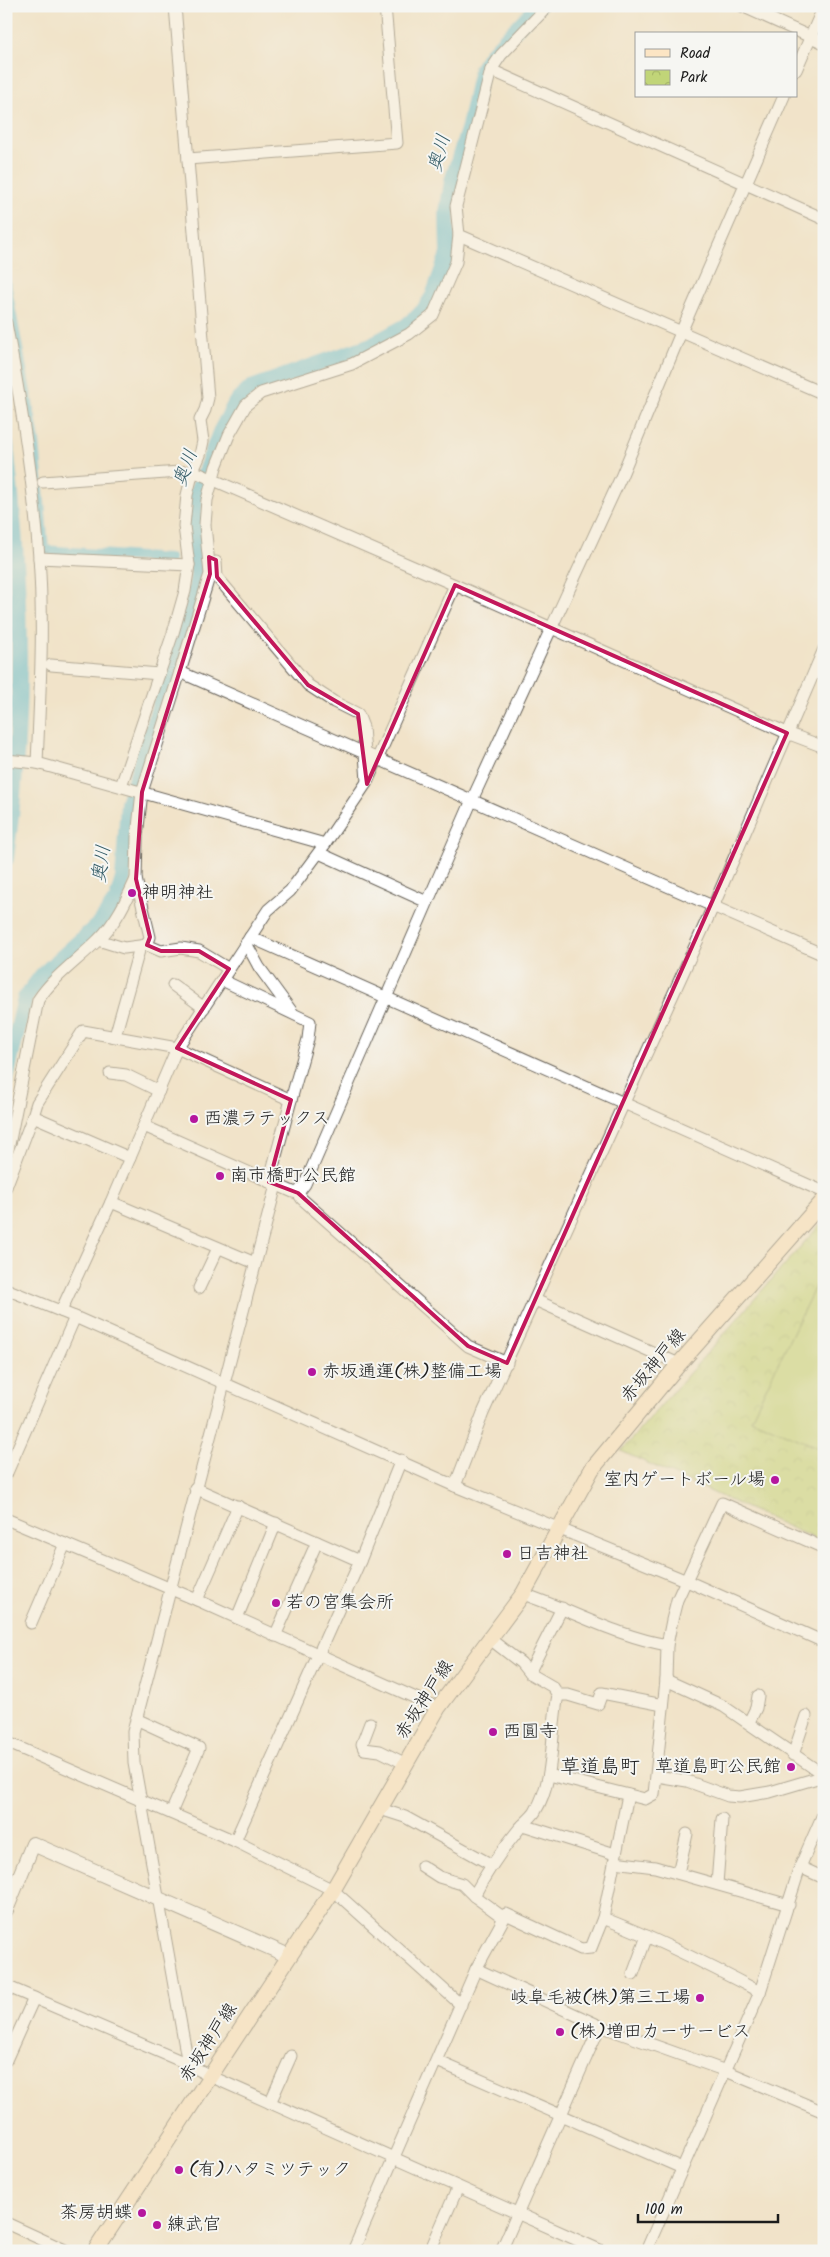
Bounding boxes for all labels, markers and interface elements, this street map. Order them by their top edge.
legend [635,32,798,98]
text: Road [680,42,711,66]
text: Park [680,66,708,90]
water label: 奥川 [420,131,460,175]
water label: 奥川 [165,445,207,491]
water label: 奥川 [85,843,119,885]
place label: 神明神社 [142,879,214,908]
marker: 神明神社 [126,887,138,899]
place label: 西濃ラテックス [204,1105,330,1134]
marker: 西濃ラテックス [188,1113,200,1125]
place label: 南市橋町公民館 [230,1162,356,1191]
marker: 南市橋町公民館 [214,1170,226,1182]
street label: 赤坂神戸線 [614,1322,694,1410]
place label: 赤坂通運(株)整備工場 [322,1358,502,1387]
marker: 赤坂通運(株)整備工場 [306,1366,318,1378]
place label: 室内ゲートボール場 [604,1466,765,1495]
marker: 室内ゲートボール場 [769,1474,781,1486]
place label: 日吉神社 [517,1540,589,1569]
marker: 日吉神社 [501,1548,513,1560]
place label: 若の宮集会所 [286,1589,394,1618]
marker: 若の宮集会所 [270,1597,282,1609]
street label: 赤坂神戸線 [388,1654,462,1746]
place label: 西圓寺 [503,1718,557,1747]
marker: 西圓寺 [487,1726,499,1738]
district label: 草道島町 [560,1752,640,1784]
place label: 草道島町公民館 [655,1753,781,1782]
marker: 草道島町公民館 [785,1761,797,1773]
place label: 岐阜毛被(株)第三工場 [510,1984,690,2013]
marker: 岐阜毛被(株)第三工場 [694,1992,706,2004]
street label: 赤坂神戸線 [172,1997,246,2089]
place label: (株)増田カーサービス [570,2018,751,2047]
marker: (株)増田カーサービス [554,2026,566,2038]
place label: (有)ハタミツテック [189,2156,351,2185]
marker: (有)ハタミツテック [173,2164,185,2176]
scale bar [638,2192,778,2224]
text: 100 m [645,2198,683,2222]
place label: 茶房胡蝶 [60,2199,132,2228]
marker: 茶房胡蝶 [136,2207,148,2219]
place label: 練武官 [167,2211,221,2240]
marker: 練武官 [151,2219,163,2231]

